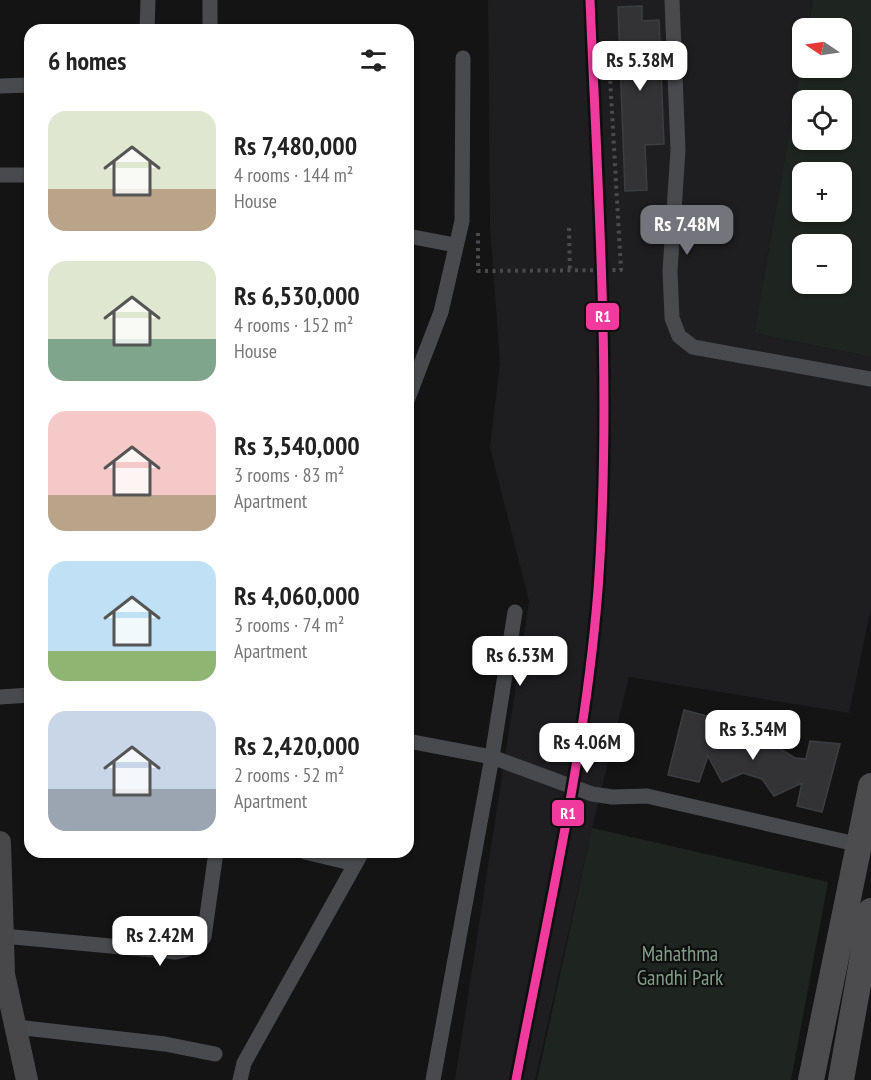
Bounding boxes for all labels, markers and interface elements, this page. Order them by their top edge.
north arrow [792,18,852,78]
map controls [792,18,852,294]
pin: Rs 5.38M [578,41,702,92]
text: 6 homes [48,44,126,77]
icon: filters [357,44,390,77]
text: Rs 5.38M [606,47,674,73]
button: locate [792,90,852,150]
text: Rs 7,480,000 [234,129,357,162]
icon: home [96,135,168,207]
text: 4 rooms · 144 m² [234,162,353,188]
button: + [792,162,852,222]
text: House [234,188,277,214]
pin: Rs 7.48M [625,205,749,256]
text: Rs 7.48M [654,211,720,237]
button: − [792,234,852,294]
text: Rs 6,530,000 [234,279,360,312]
icon: home [96,285,168,357]
line badge: R1 [585,302,620,331]
text: R1 [595,306,611,326]
text: 4 rooms · 152 m² [234,312,353,338]
text: House [234,338,277,364]
text: Rs 3,540,000 [234,429,360,462]
icon: home [96,435,168,507]
text: 3 rooms · 83 m² [234,462,344,488]
text: Apartment [234,488,307,514]
text: Rs 4,060,000 [234,579,360,612]
icon: home [96,585,168,657]
text: 3 rooms · 74 m² [234,612,344,638]
pin: Rs 6.53M [458,636,582,687]
text: Apartment [234,638,307,664]
text: Rs 6.53M [486,642,554,668]
pin: Rs 3.54M [691,710,815,761]
text: Rs 3.54M [719,716,787,742]
pin: Rs 4.06M [525,723,649,774]
text: Rs 2,420,000 [234,729,360,762]
text: Rs 4.06M [553,729,621,755]
icon: home [96,735,168,807]
text: 2 rooms · 52 m² [234,762,344,788]
text: Apartment [234,788,307,814]
line badge: R1 [551,799,585,827]
text: R1 [560,803,576,823]
pin: Rs 2.42M [98,916,222,967]
text: Rs 2.42M [126,922,194,948]
park label: Mahathma Gandhi Park [637,940,723,991]

